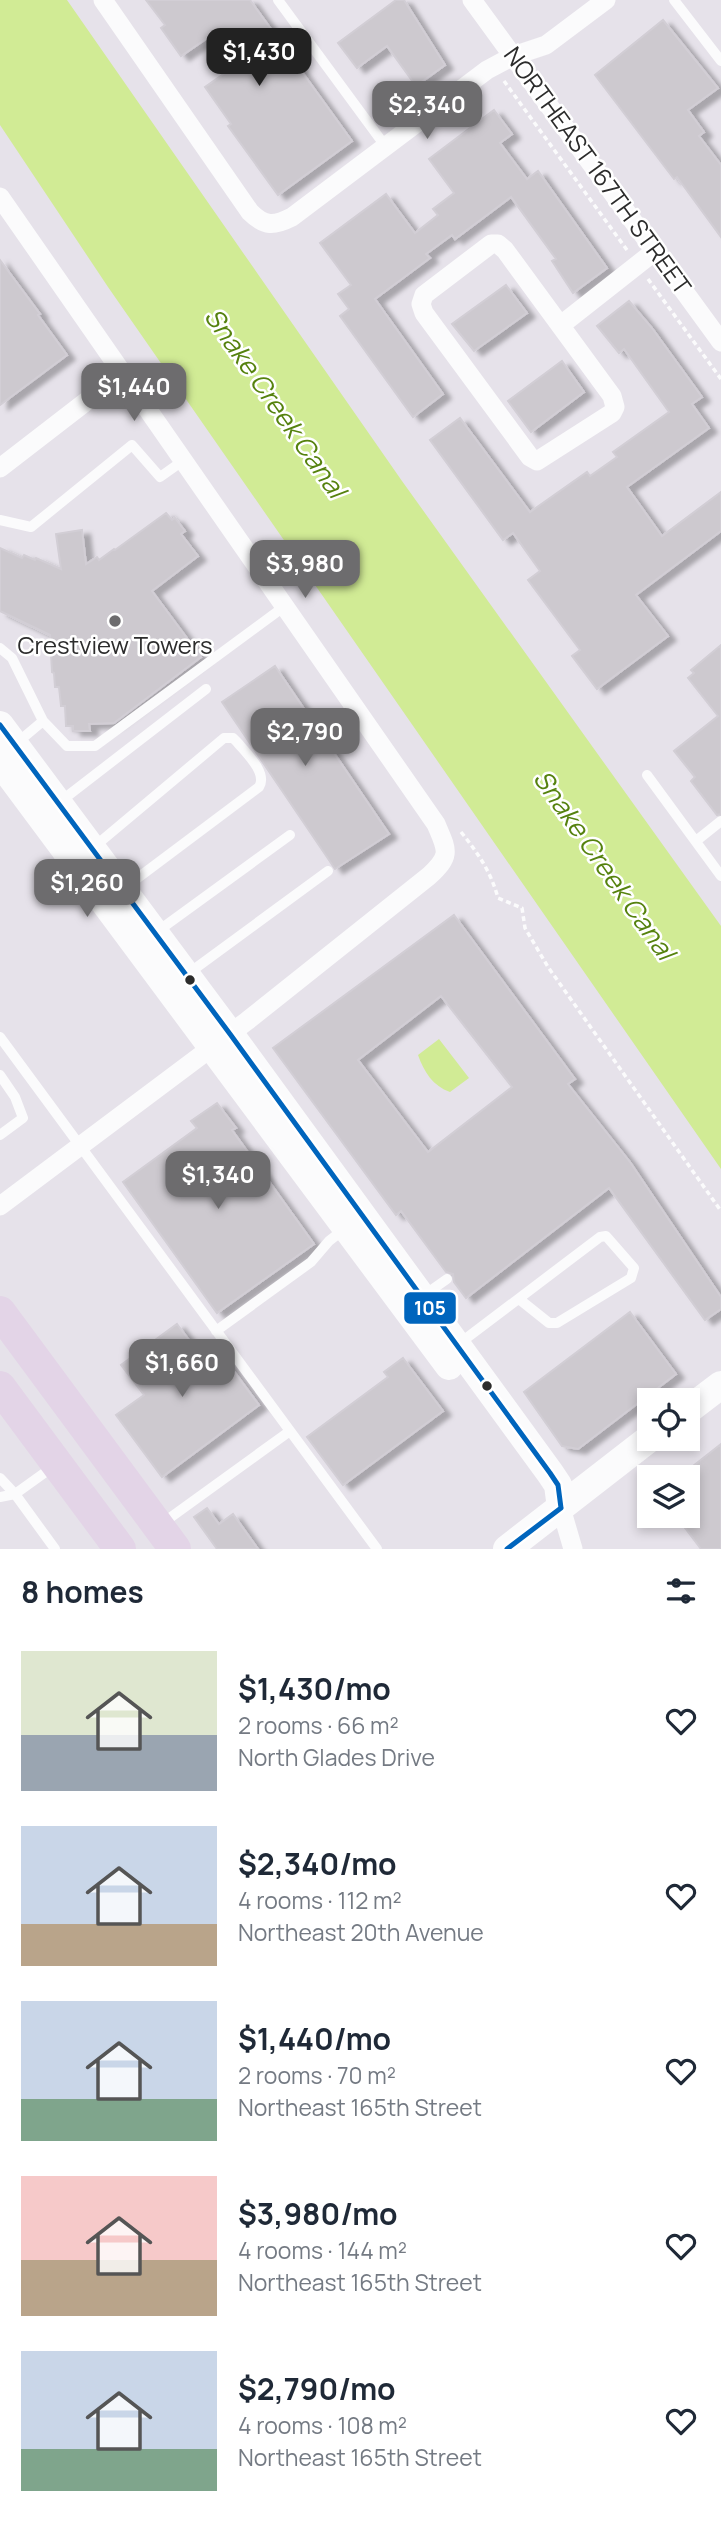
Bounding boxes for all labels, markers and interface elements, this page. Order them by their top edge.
pin: $1,430 [202,28,316,88]
text: $1,430 [222,35,296,67]
street label: NORTHEAST 167TH STREET [497,39,700,301]
pin: $2,340 [370,82,484,141]
text: $2,340 [388,88,466,120]
water label: Snake Creek Canal [197,300,357,507]
pin: $1,440 [77,364,191,423]
text: $1,440 [97,370,171,402]
pin: $3,980 [248,540,362,600]
text: $3,980 [266,547,344,579]
marker: Crestview Towers [107,613,123,629]
place label: Crestview Towers [17,628,213,661]
pin: $2,790 [248,708,362,768]
text: $2,790 [267,715,343,747]
water label: Snake Creek Canal [526,762,686,969]
pin: $1,260 [30,860,144,919]
text: $1,260 [50,866,124,898]
unlabelled marker [183,973,197,987]
pin: $1,340 [161,1152,275,1211]
text: $1,340 [181,1158,255,1190]
line badge: 105 [403,1291,457,1325]
text: 105 [414,1295,446,1321]
pin: $1,660 [125,1340,239,1399]
text: $1,660 [145,1346,219,1378]
unlabelled marker [480,1379,494,1393]
map controls [637,1388,700,1528]
button: locate [637,1388,700,1451]
button: layers [637,1465,700,1528]
text: 8 homes [21,1571,144,1612]
icon: filters [662,1572,700,1610]
text: $1,430/mo [238,1668,391,1709]
icon: home [77,1679,161,1763]
icon: heart [662,1702,700,1740]
text: 2 rooms · 66 m² [238,1709,399,1741]
text: North Glades Drive [238,1741,435,1773]
text: $2,340/mo [238,1843,397,1884]
icon: home [77,1854,161,1938]
icon: heart [662,1877,700,1915]
text: 4 rooms · 112 m² [238,1884,402,1916]
text: Northeast 20th Avenue [238,1916,484,1948]
text: $1,440/mo [238,2018,391,2059]
icon: home [77,2029,161,2113]
icon: heart [662,2052,700,2090]
text: 2 rooms · 70 m² [238,2059,396,2091]
text: Northeast 165th Street [238,2091,482,2123]
text: $3,980/mo [238,2193,398,2234]
icon: home [77,2204,161,2288]
icon: heart [662,2227,700,2265]
text: 4 rooms · 144 m² [238,2234,407,2266]
text: Northeast 165th Street [238,2266,482,2298]
text: $2,790/mo [238,2368,396,2409]
icon: home [77,2379,161,2463]
icon: heart [662,2402,700,2440]
text: 4 rooms · 108 m² [238,2409,407,2441]
text: Northeast 165th Street [238,2441,482,2473]

